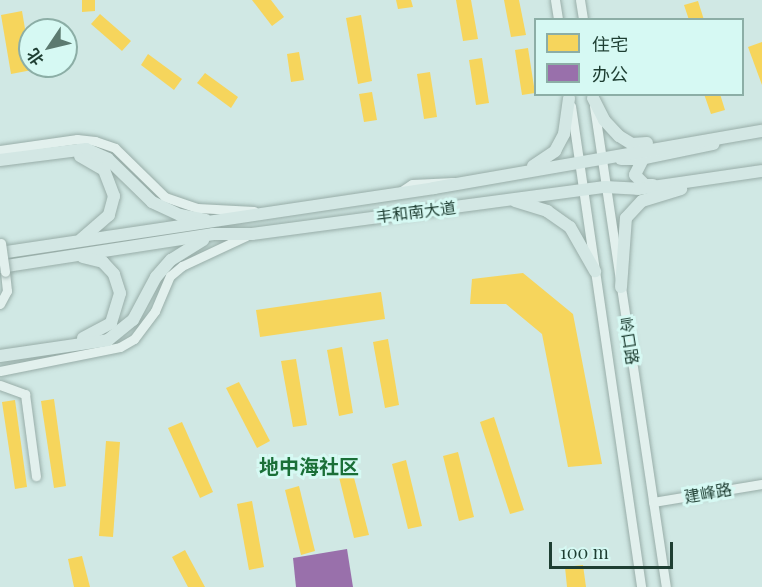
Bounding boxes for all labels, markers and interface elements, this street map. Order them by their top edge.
north arrow [18,18,78,78]
legend [534,18,744,96]
text: 住宅 [592,32,628,56]
text: 北 [21,45,48,70]
text: 办公 [592,62,628,86]
street label: 丰和南大道 [375,198,457,226]
street label: 岭口路 [616,316,642,366]
district label: 地中海社区 [259,453,359,477]
street label: 建峰路 [683,479,733,507]
scale bar [552,530,676,568]
text: 100 m [560,540,609,564]

